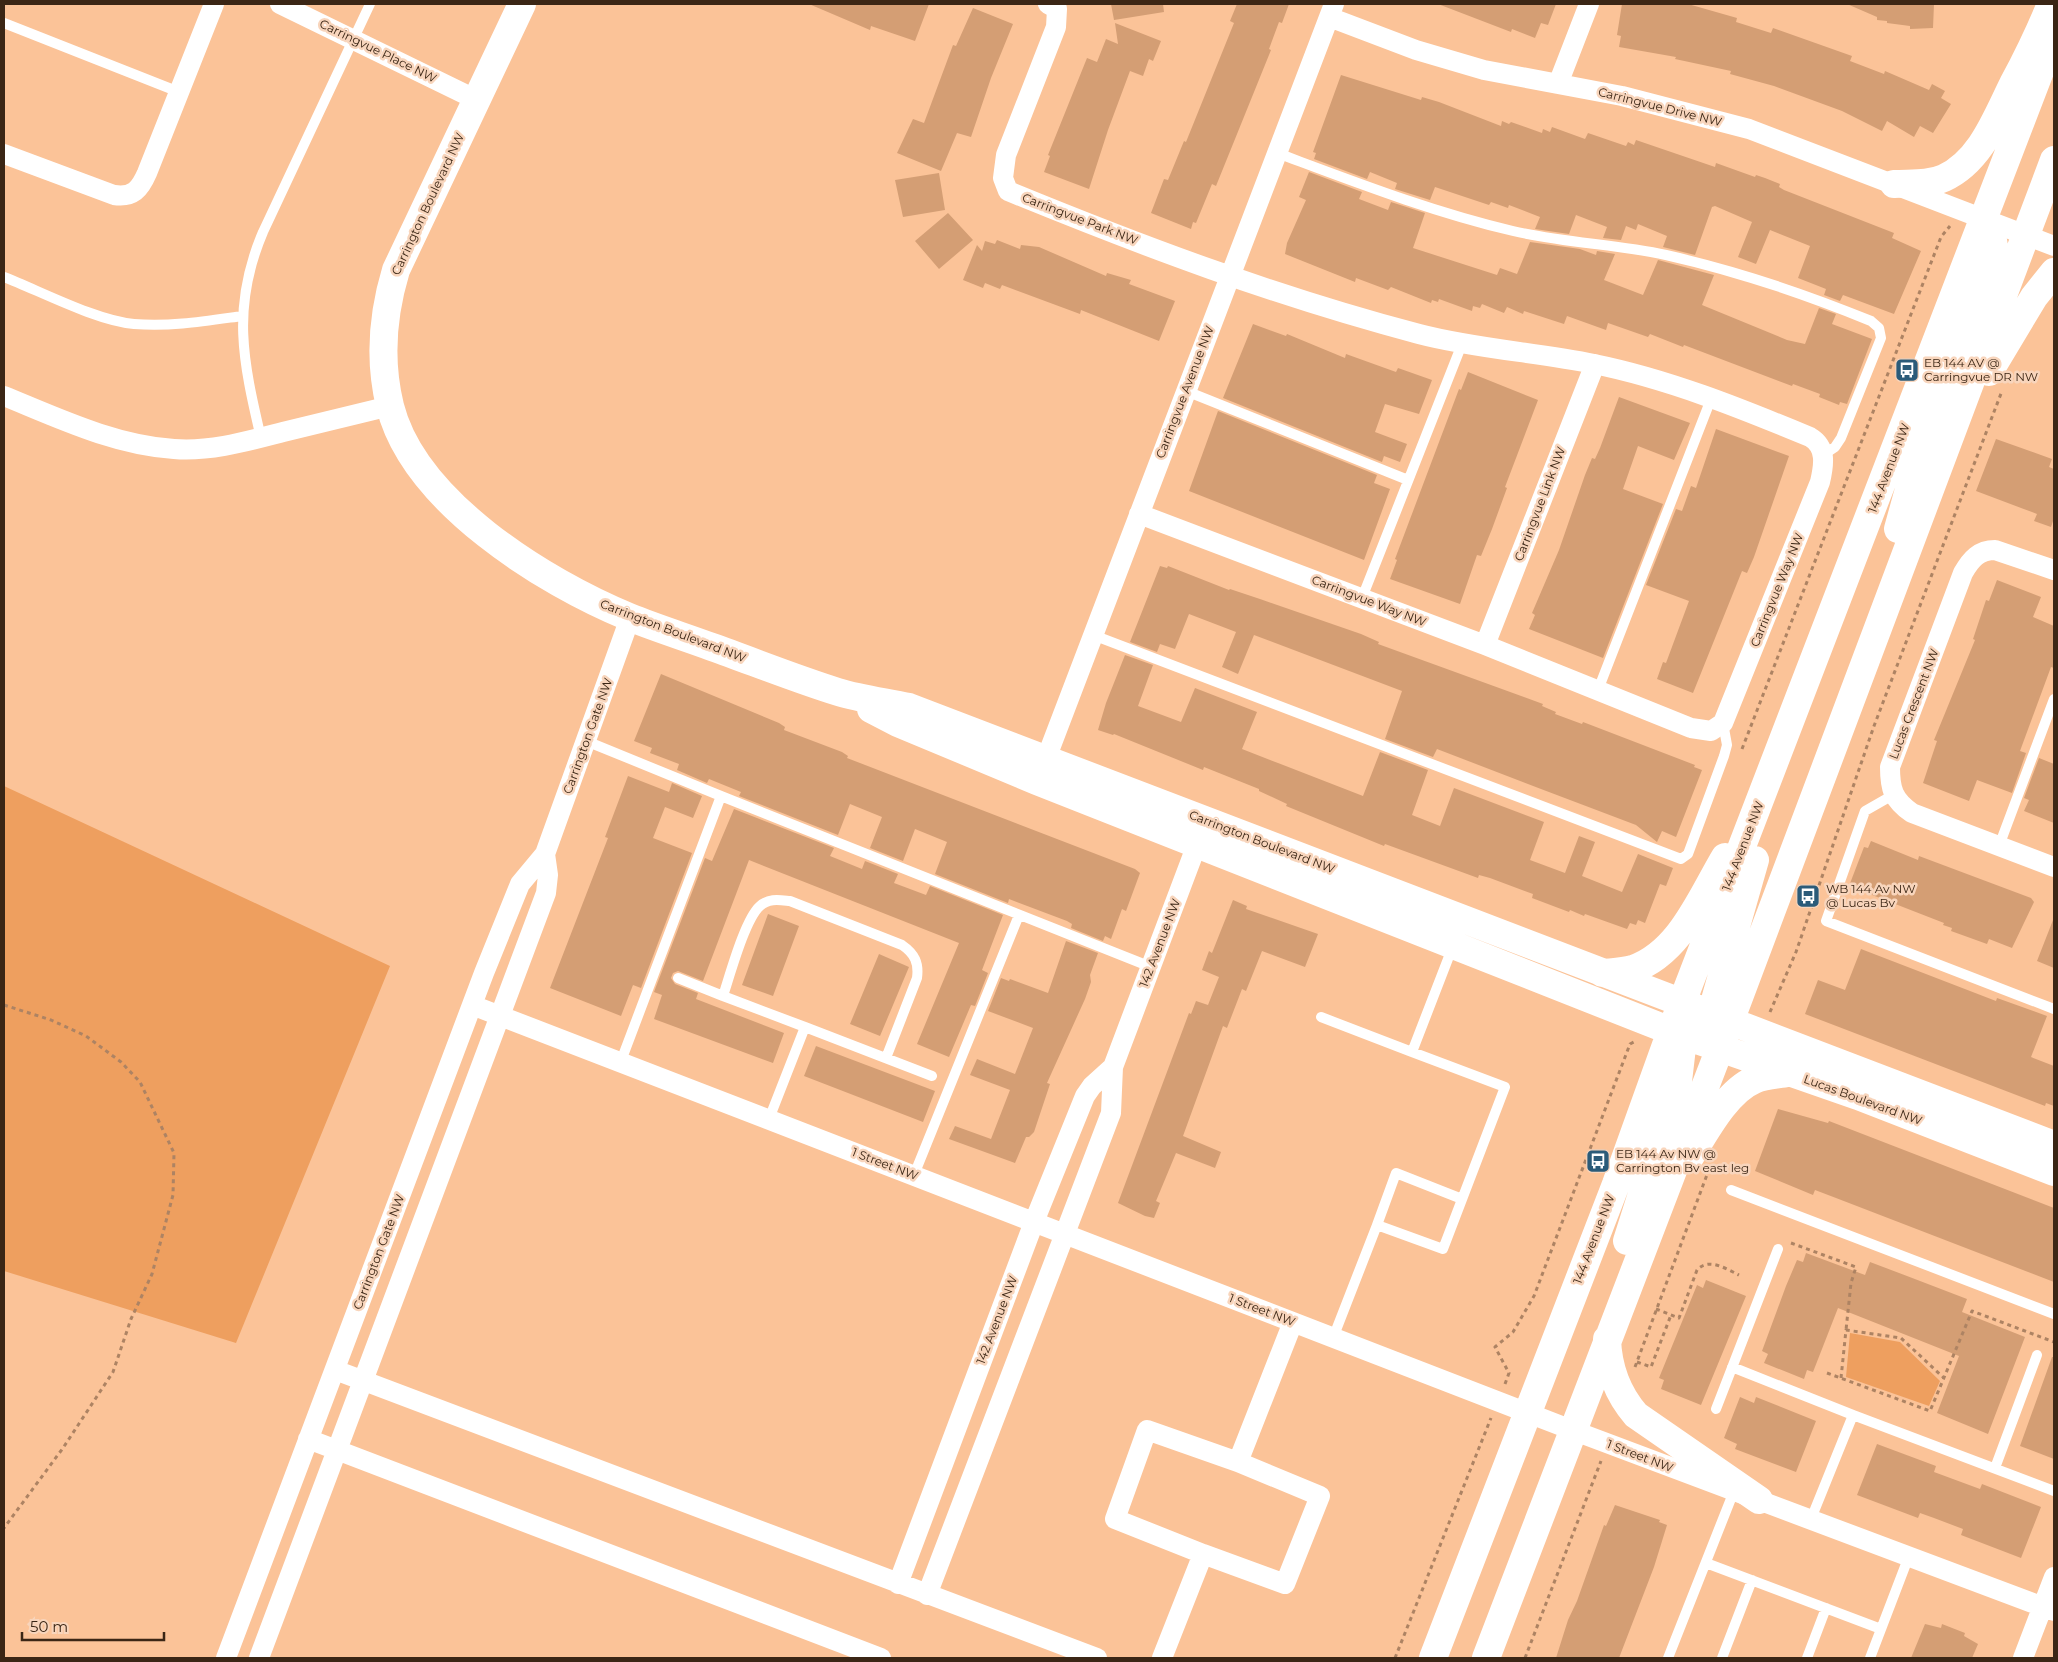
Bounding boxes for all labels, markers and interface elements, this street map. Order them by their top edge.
street label: Carringvue Place NW [317,16,439,85]
street label: Carringvue Drive NW [1597,84,1724,129]
street label: Carrington Boulevard NW [388,130,467,277]
street label: Carringvue Park NW [1020,190,1140,248]
street label: Carringvue Avenue NW [1152,323,1217,460]
place label: EB 144 AV @ Carringvue DR NW [1924,355,2038,384]
bus stop icon: EB 144 AV @ Carringvue DR NW [1894,357,1920,383]
street label: 144 Avenue NW [1865,421,1913,515]
street label: Carringvue Link NW [1511,445,1568,563]
street label: Carringvue Way NW [1747,531,1806,649]
street label: Carringvue Way NW [1310,572,1429,629]
street label: Carrington Boulevard NW [598,596,748,665]
street label: Lucas Crescent NW [1886,646,1942,761]
street label: Carrington Gate NW [560,676,615,796]
street label: 144 Avenue NW [1719,799,1767,893]
street label: Carrington Boulevard NW [1187,807,1337,876]
place label: WB 144 Av NW @ Lucas Bv [1826,881,1916,910]
bus stop icon: WB 144 Av NW @ Lucas Bv [1795,883,1821,909]
street label: 142 Avenue NW [1136,896,1183,989]
street label: Lucas Boulevard NW [1802,1071,1925,1128]
street label: 1 Street NW [850,1144,920,1183]
place label: EB 144 Av NW @ Carrington Bv east leg [1616,1146,1749,1175]
bus stop icon: EB 144 Av NW @ Carrington Bv east leg [1585,1148,1611,1174]
street label: Carrington Gate NW [350,1192,407,1312]
street label: 144 Avenue NW [1570,1192,1618,1286]
street label: 142 Avenue NW [973,1273,1020,1366]
street label: 1 Street NW [1227,1290,1297,1329]
street label: 1 Street NW [1605,1436,1675,1475]
scale bar [22,1610,165,1642]
text: 50 m [30,1617,68,1636]

